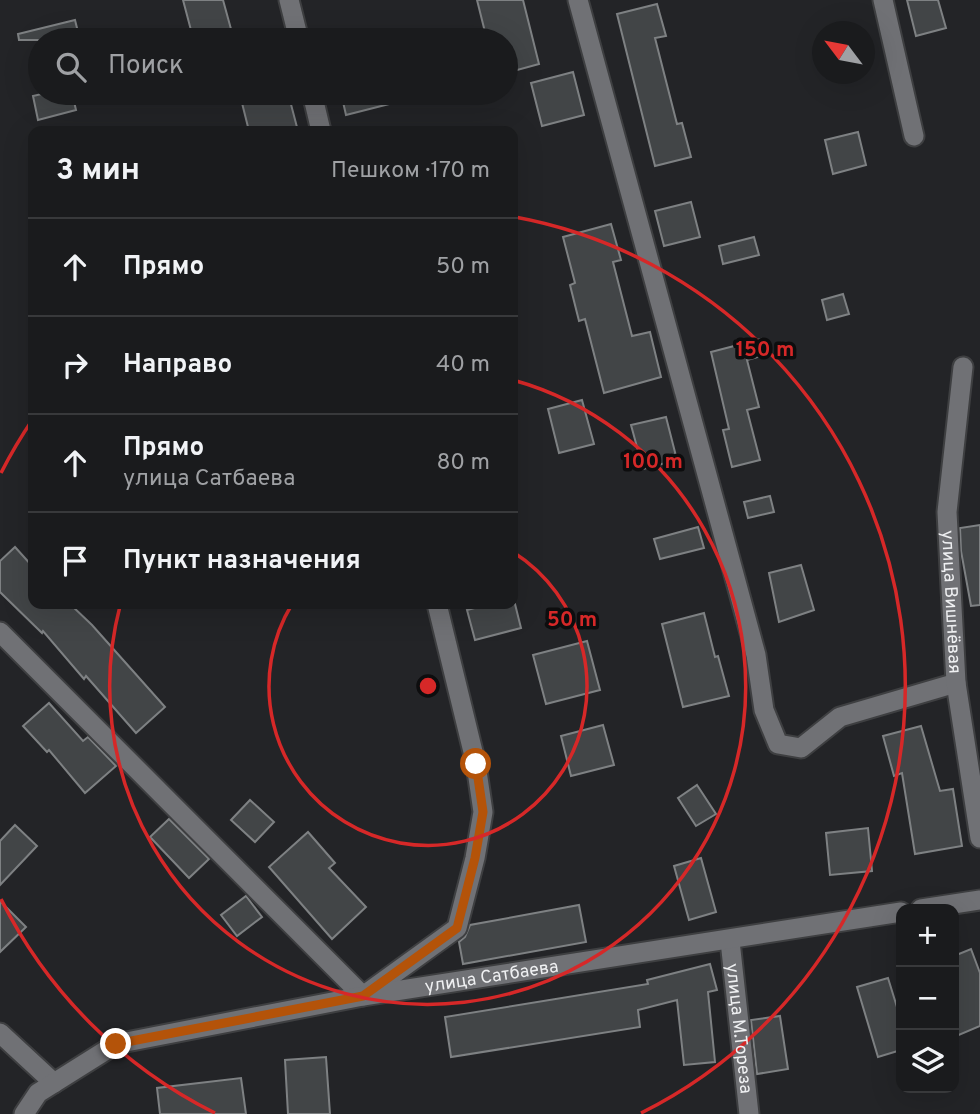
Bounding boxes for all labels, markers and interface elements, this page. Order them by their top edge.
north arrow [812,21,875,84]
search box [28,28,518,105]
icon: search [52,48,90,86]
text: Поиск [108,50,184,83]
text: 3 мин [56,153,140,190]
text: Пешком · 170 m [331,157,490,186]
icon: ahead [56,248,94,286]
text: Прямо [123,251,204,284]
text: 50 m [436,253,490,282]
text: 150 m [736,337,794,364]
icon: right [56,346,94,384]
text: Направо [123,349,232,382]
text: 40 m [436,351,490,380]
text: Прямо [123,432,204,465]
icon: ahead [56,444,94,482]
text: 80 m [437,449,490,478]
text: 100 m [623,449,683,476]
text: улица Сатбаева [123,465,295,494]
street label: улица Вишнёвая [935,530,965,674]
icon: arrive [56,542,94,580]
text: Пункт назначения [123,545,361,578]
text: 50 m [547,607,597,634]
centre of rings [416,674,440,698]
route start [460,748,491,779]
map controls [896,904,959,1093]
button: + [896,904,959,967]
street label: улица Сатбаева [423,956,560,999]
street label: улица М.Тореза [720,962,757,1095]
button: − [896,967,959,1030]
route end [100,1028,131,1059]
button: layers [896,1030,959,1093]

